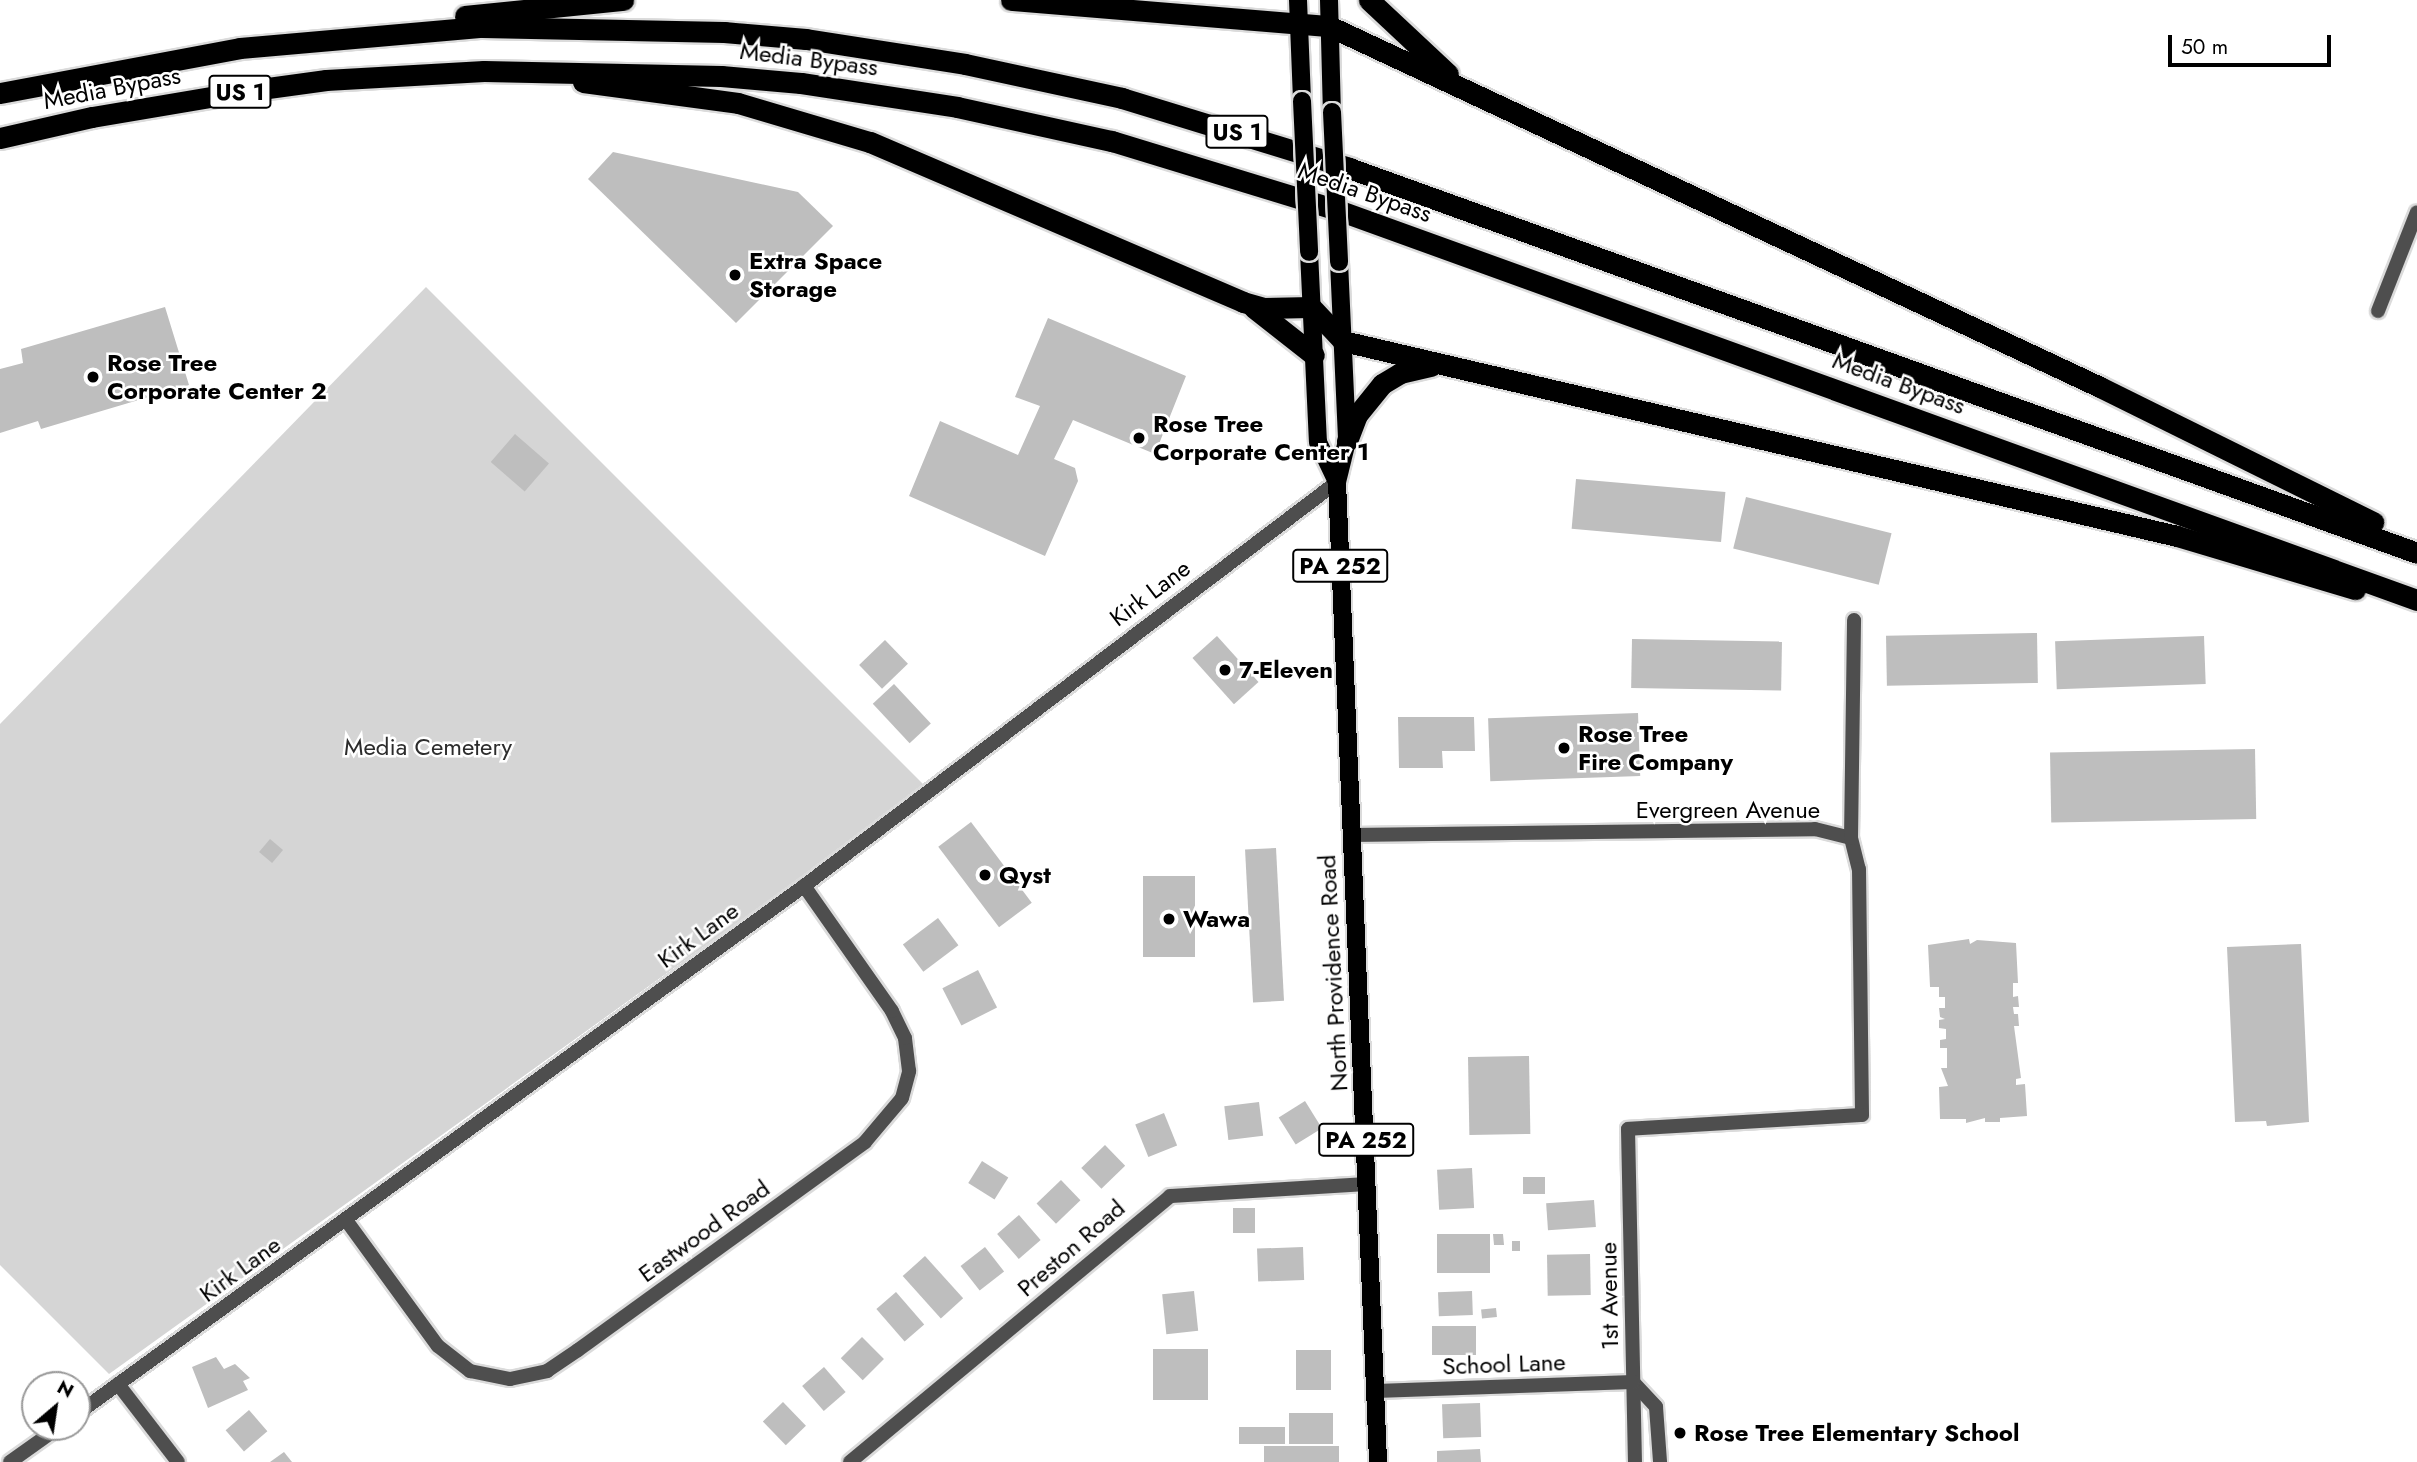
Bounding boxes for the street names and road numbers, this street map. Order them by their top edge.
street label: Media Bypass [738,36,880,82]
street label: Media Bypass [41,61,183,115]
road number: US 1 [207,72,273,111]
road number: US 1 [1204,113,1270,152]
street label: Media Bypass [1295,156,1435,228]
street label: Media Bypass [1829,346,1969,420]
road number: PA 252 [1291,546,1389,586]
street label: Kirk Lane [1104,553,1196,633]
street label: Evergreen Avenue [1636,796,1820,824]
street label: North Providence Road [1312,854,1354,1092]
street label: Kirk Lane [652,896,744,974]
road number: PA 252 [1317,1120,1415,1160]
street label: Eastwood Road [633,1174,775,1288]
street label: Preston Road [1011,1194,1131,1302]
street label: Kirk Lane [194,1230,286,1308]
street label: 1st Avenue [1594,1242,1624,1350]
street label: School Lane [1442,1347,1566,1381]

